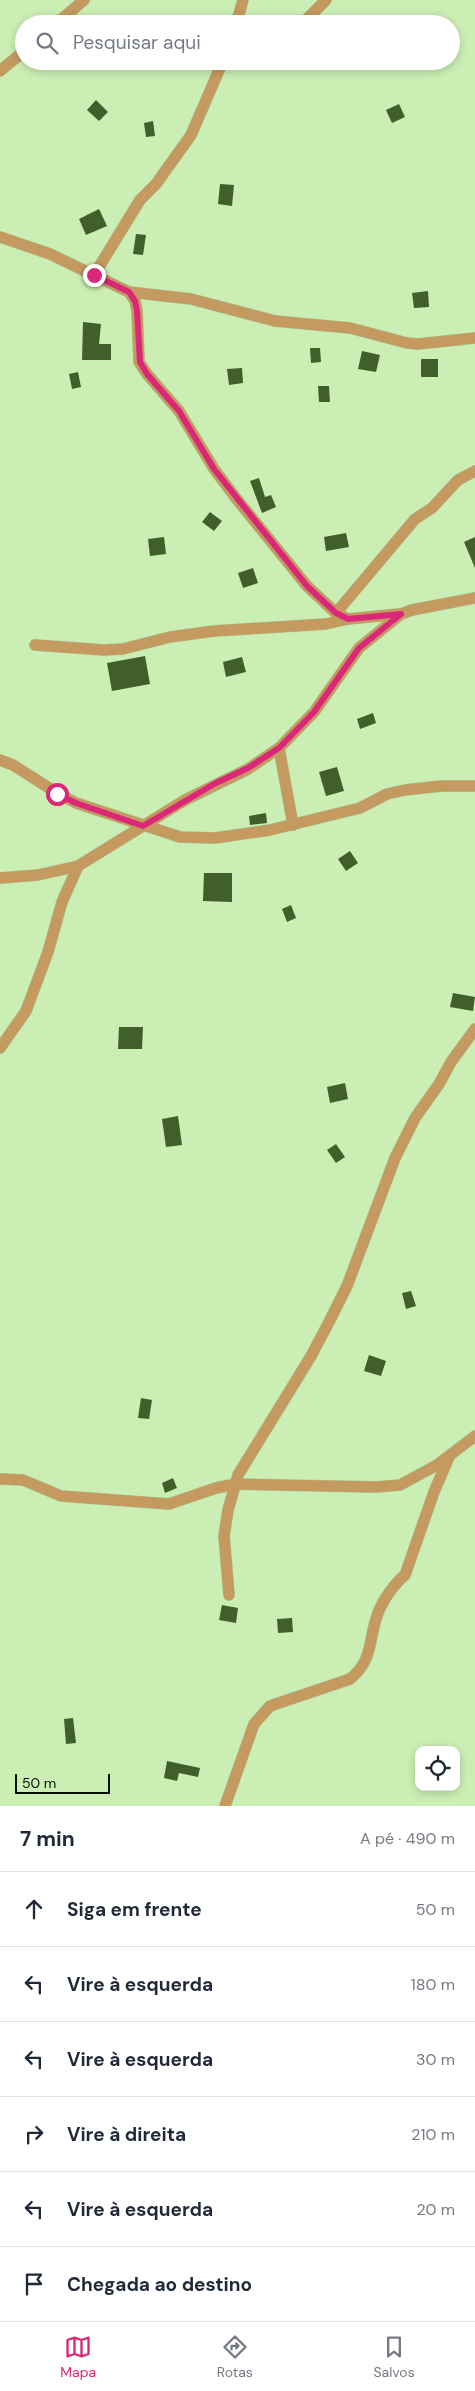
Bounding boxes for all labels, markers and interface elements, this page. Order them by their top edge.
search box [15,15,460,70]
icon: search [33,29,61,57]
text: Pesquisar aqui [73,30,201,55]
route end [83,264,106,287]
route start [46,783,69,806]
map controls [415,1746,460,1791]
button: locate [415,1746,460,1791]
scale bar [15,1771,110,1794]
text: 50 m [22,1774,56,1792]
text: 7 min [20,1825,75,1853]
text: A pé · 490 m [360,1828,455,1849]
icon: ahead [20,1895,48,1923]
text: Siga em frente [67,1897,202,1922]
text: 50 m [416,1899,455,1920]
icon: left [20,1970,48,1998]
text: Vire à esquerda [67,1972,213,1997]
text: 180 m [411,1974,455,1995]
icon: left [20,2045,48,2073]
text: Vire à esquerda [67,2047,213,2072]
text: 30 m [416,2049,455,2070]
icon: right [20,2120,48,2148]
text: Vire à direita [67,2122,186,2147]
text: 210 m [411,2124,455,2145]
icon: left [20,2195,48,2223]
text: Vire à esquerda [67,2197,213,2222]
text: 20 m [416,2199,455,2220]
icon: arrive [20,2270,48,2298]
text: Chegada ao destino [67,2272,252,2297]
tab: Mapa [60,2333,96,2381]
tab: Rotas [217,2333,253,2381]
tab: Salvos [373,2333,415,2381]

